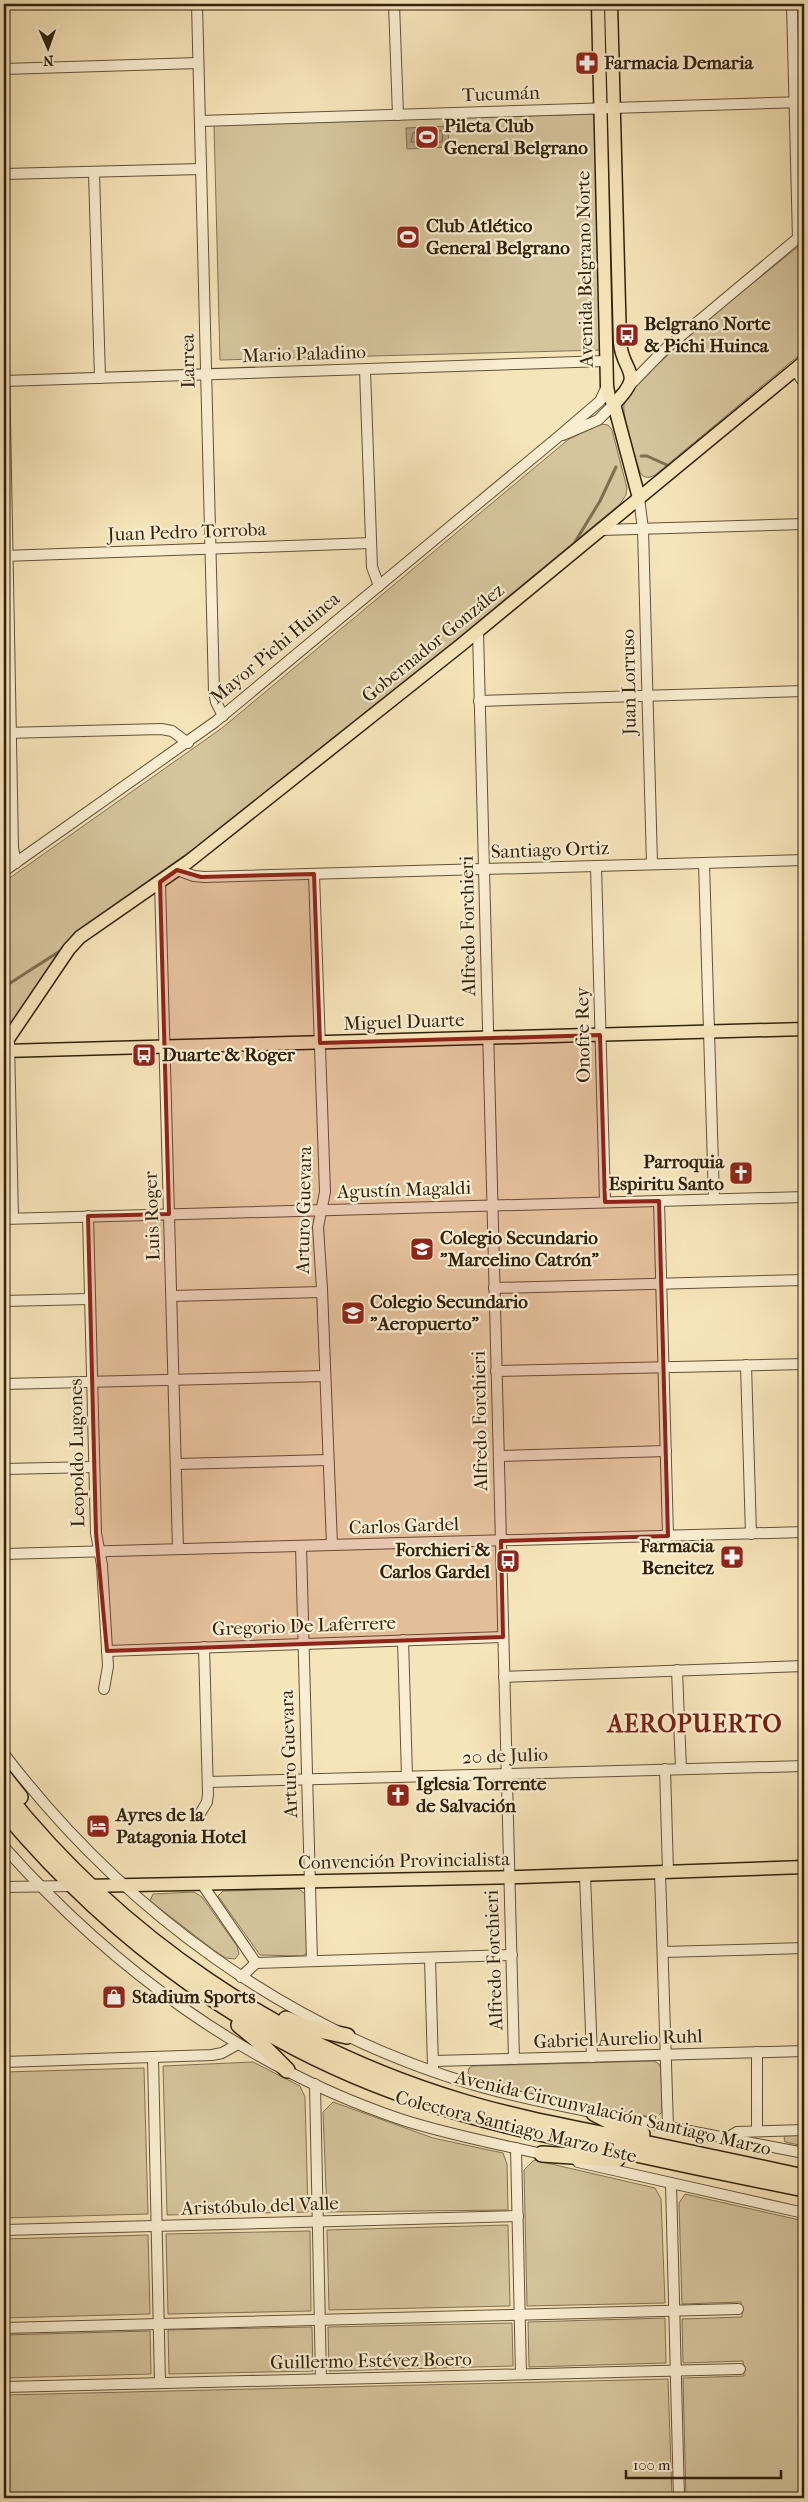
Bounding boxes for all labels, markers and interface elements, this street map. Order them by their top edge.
north arrow [22,22,72,72]
pharmacy icon: Farmacia Demaria [574,50,600,76]
text: N [42,52,54,69]
place label: Farmacia Demaria [603,52,755,74]
street label: Tucumán [462,82,540,106]
place label: Pileta Club General Belgrano [444,115,588,159]
sports icon: Pileta Club General Belgrano [414,124,440,150]
street label: Avenida Belgrano Norte [572,170,598,369]
place label: Club Atlético General Belgrano [426,215,570,259]
sports icon: Club Atlético General Belgrano [395,224,421,250]
place label: Belgrano Norte & Pichi Huinca [644,313,771,357]
bus stop icon: Belgrano Norte & Pichi Huinca [614,322,640,348]
street label: Larrea [177,333,199,388]
street label: Mario Paladino [242,341,367,367]
street label: Juan Pedro Torroba [105,518,267,546]
street label: Gobernador González [358,579,508,707]
street label: Mayor Pichi Huinca [206,587,344,709]
street label: Juan Lorruso [617,628,641,737]
street label: Santiago Ortiz [490,837,610,863]
street label: Alfredo Forchieri [456,855,480,997]
street label: Onofre Rey [571,986,595,1083]
street label: Miguel Duarte [343,1009,465,1035]
bus stop icon: Duarte & Roger [131,1042,157,1068]
place label: Duarte & Roger [162,1044,296,1066]
street label: Arturo Guevara [292,1146,316,1275]
place label: Parroquia Espiritu Santo [608,1151,725,1195]
church icon: Parroquia Espiritu Santo [728,1160,754,1186]
street label: Luis Roger [139,1170,165,1261]
street label: Agustín Magaldi [336,1177,472,1203]
place label: Colegio Secundario "Marcelino Catrón" [440,1227,600,1271]
school or university icon: Colegio Secundario "Marcelino Catrón" [409,1236,435,1262]
place label: Colegio Secundario "Aeropuerto" [370,1291,528,1335]
school or university icon: Colegio Secundario "Aeropuerto" [340,1300,366,1326]
street label: Alfredo Forchieri [468,1350,492,1492]
street label: Leopoldo Lugones [65,1378,89,1528]
street label: Carlos Gardel [348,1513,460,1539]
place label: Farmacia Beneitez [639,1535,715,1579]
place label: Forchieri & Carlos Gardel [380,1539,491,1583]
pharmacy icon: Farmacia Beneitez [719,1544,745,1570]
bus stop icon: Forchieri & Carlos Gardel [495,1548,521,1574]
street label: Gregorio De Laferrere [212,1612,396,1640]
street label: Arturo Guevara [276,1689,302,1819]
district label: AEROPUERTO [605,1710,783,1738]
street label: 20 de Julio [462,1743,549,1768]
place label: Iglesia Torrente de Salvación [416,1773,547,1817]
church icon: Iglesia Torrente de Salvación [385,1782,411,1808]
place label: Ayres de la Patagonia Hotel [115,1804,247,1848]
hotel icon: Ayres de la Patagonia Hotel [85,1813,111,1839]
street label: Convención Provincialista [298,1848,510,1874]
street label: Alfredo Forchieri [481,1889,507,2032]
shop icon: Stadium Sports [101,1984,127,2010]
place label: Stadium Sports [132,1986,255,2008]
street label: Gabriel Aurelio Ruhl [533,2025,703,2053]
street label: Avenida Circunvalación Santiago Marzo [452,2066,773,2160]
street label: Colectora Santiago Marzo Este [393,2086,639,2168]
street label: Aristóbulo del Valle [180,2192,339,2220]
street label: Guillermo Estévez Boero [270,2348,472,2374]
scale bar [626,2447,780,2479]
text: 100 m [633,2456,671,2474]

